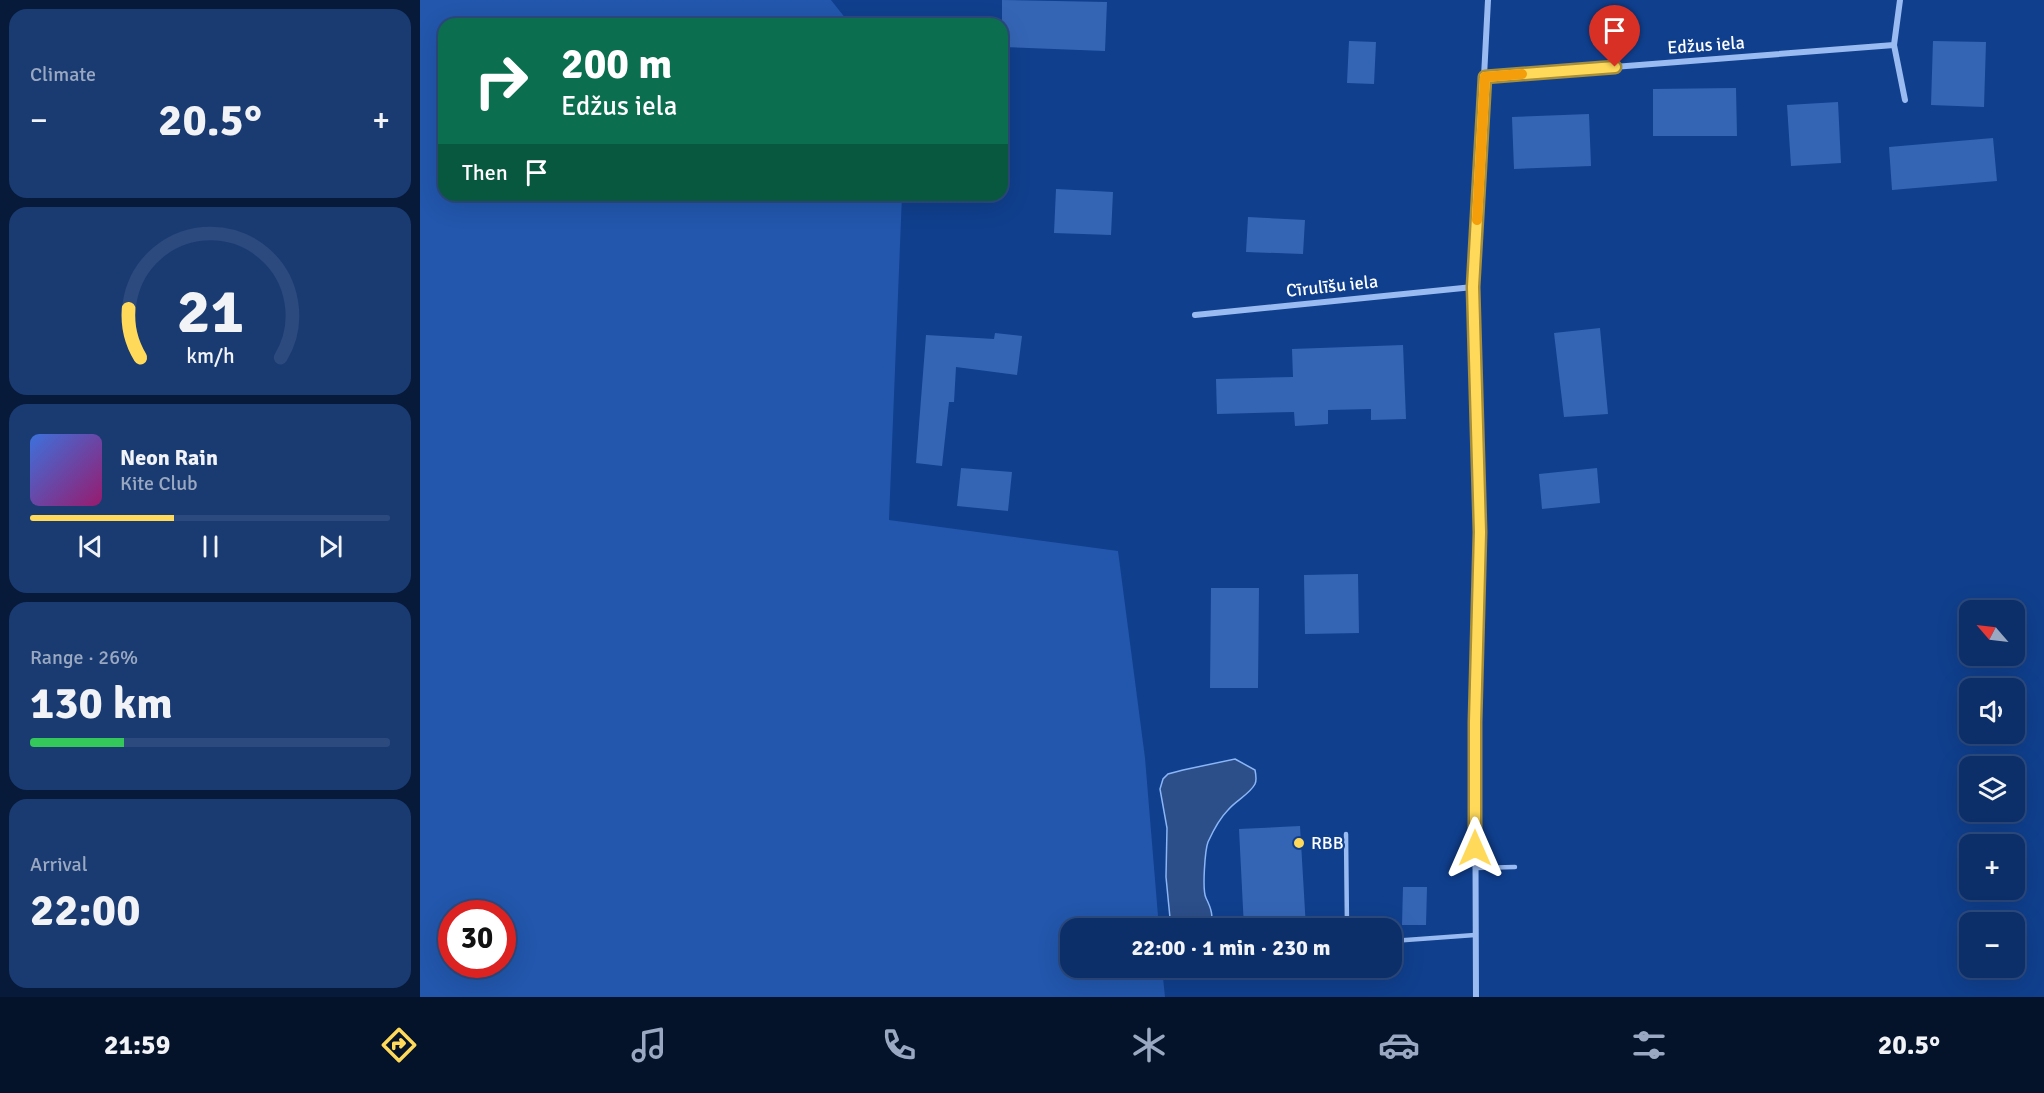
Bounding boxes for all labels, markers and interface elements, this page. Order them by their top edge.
pin [1589,5,1640,67]
icon: arrive [1598,14,1631,47]
street label: Edžus iela [1667,31,1745,59]
text: 200 m [561,39,672,90]
icon: right [462,42,540,120]
text: Climate [30,62,96,87]
text: Edžus iela [561,90,677,123]
text: 20.5° [158,93,262,148]
text: − [30,100,48,141]
text: + [372,100,390,141]
icon: arrive [520,156,553,189]
text: Then [462,159,508,186]
street label: Cīrulīšu iela [1285,270,1379,302]
text: 21 [176,273,244,350]
text: km/h [186,343,234,369]
text: Neon Rain [120,444,218,471]
text: Kite Club [120,471,198,496]
icon: previous [74,530,107,563]
icon: pause [194,530,227,563]
icon: next [314,530,347,563]
north arrow [1959,600,2025,666]
map controls [1959,600,2025,978]
text: Range · 26% [30,645,138,670]
text: 130 km [30,676,173,731]
button: sound [1959,678,2025,744]
button: layers [1959,756,2025,822]
position arrow [1443,816,1507,880]
place label: RBB [1311,832,1344,854]
button: + [1959,834,2025,900]
marker: RBB [1292,836,1306,850]
text: Arrival [30,852,88,877]
text: 22:00 [30,883,140,938]
speed limit sign: 30 [438,900,516,978]
button: − [1959,912,2025,978]
text: 22:00 · 1 min · 230 m [1131,934,1331,961]
icon: directions [378,1024,420,1066]
icon: music [628,1024,670,1066]
icon: phone [878,1024,920,1066]
icon: climate [1128,1024,1170,1066]
icon: car [1378,1024,1420,1066]
icon: filters [1628,1024,1670,1066]
text: 21:59 [104,1029,170,1062]
text: 20.5° [1878,1029,1940,1062]

